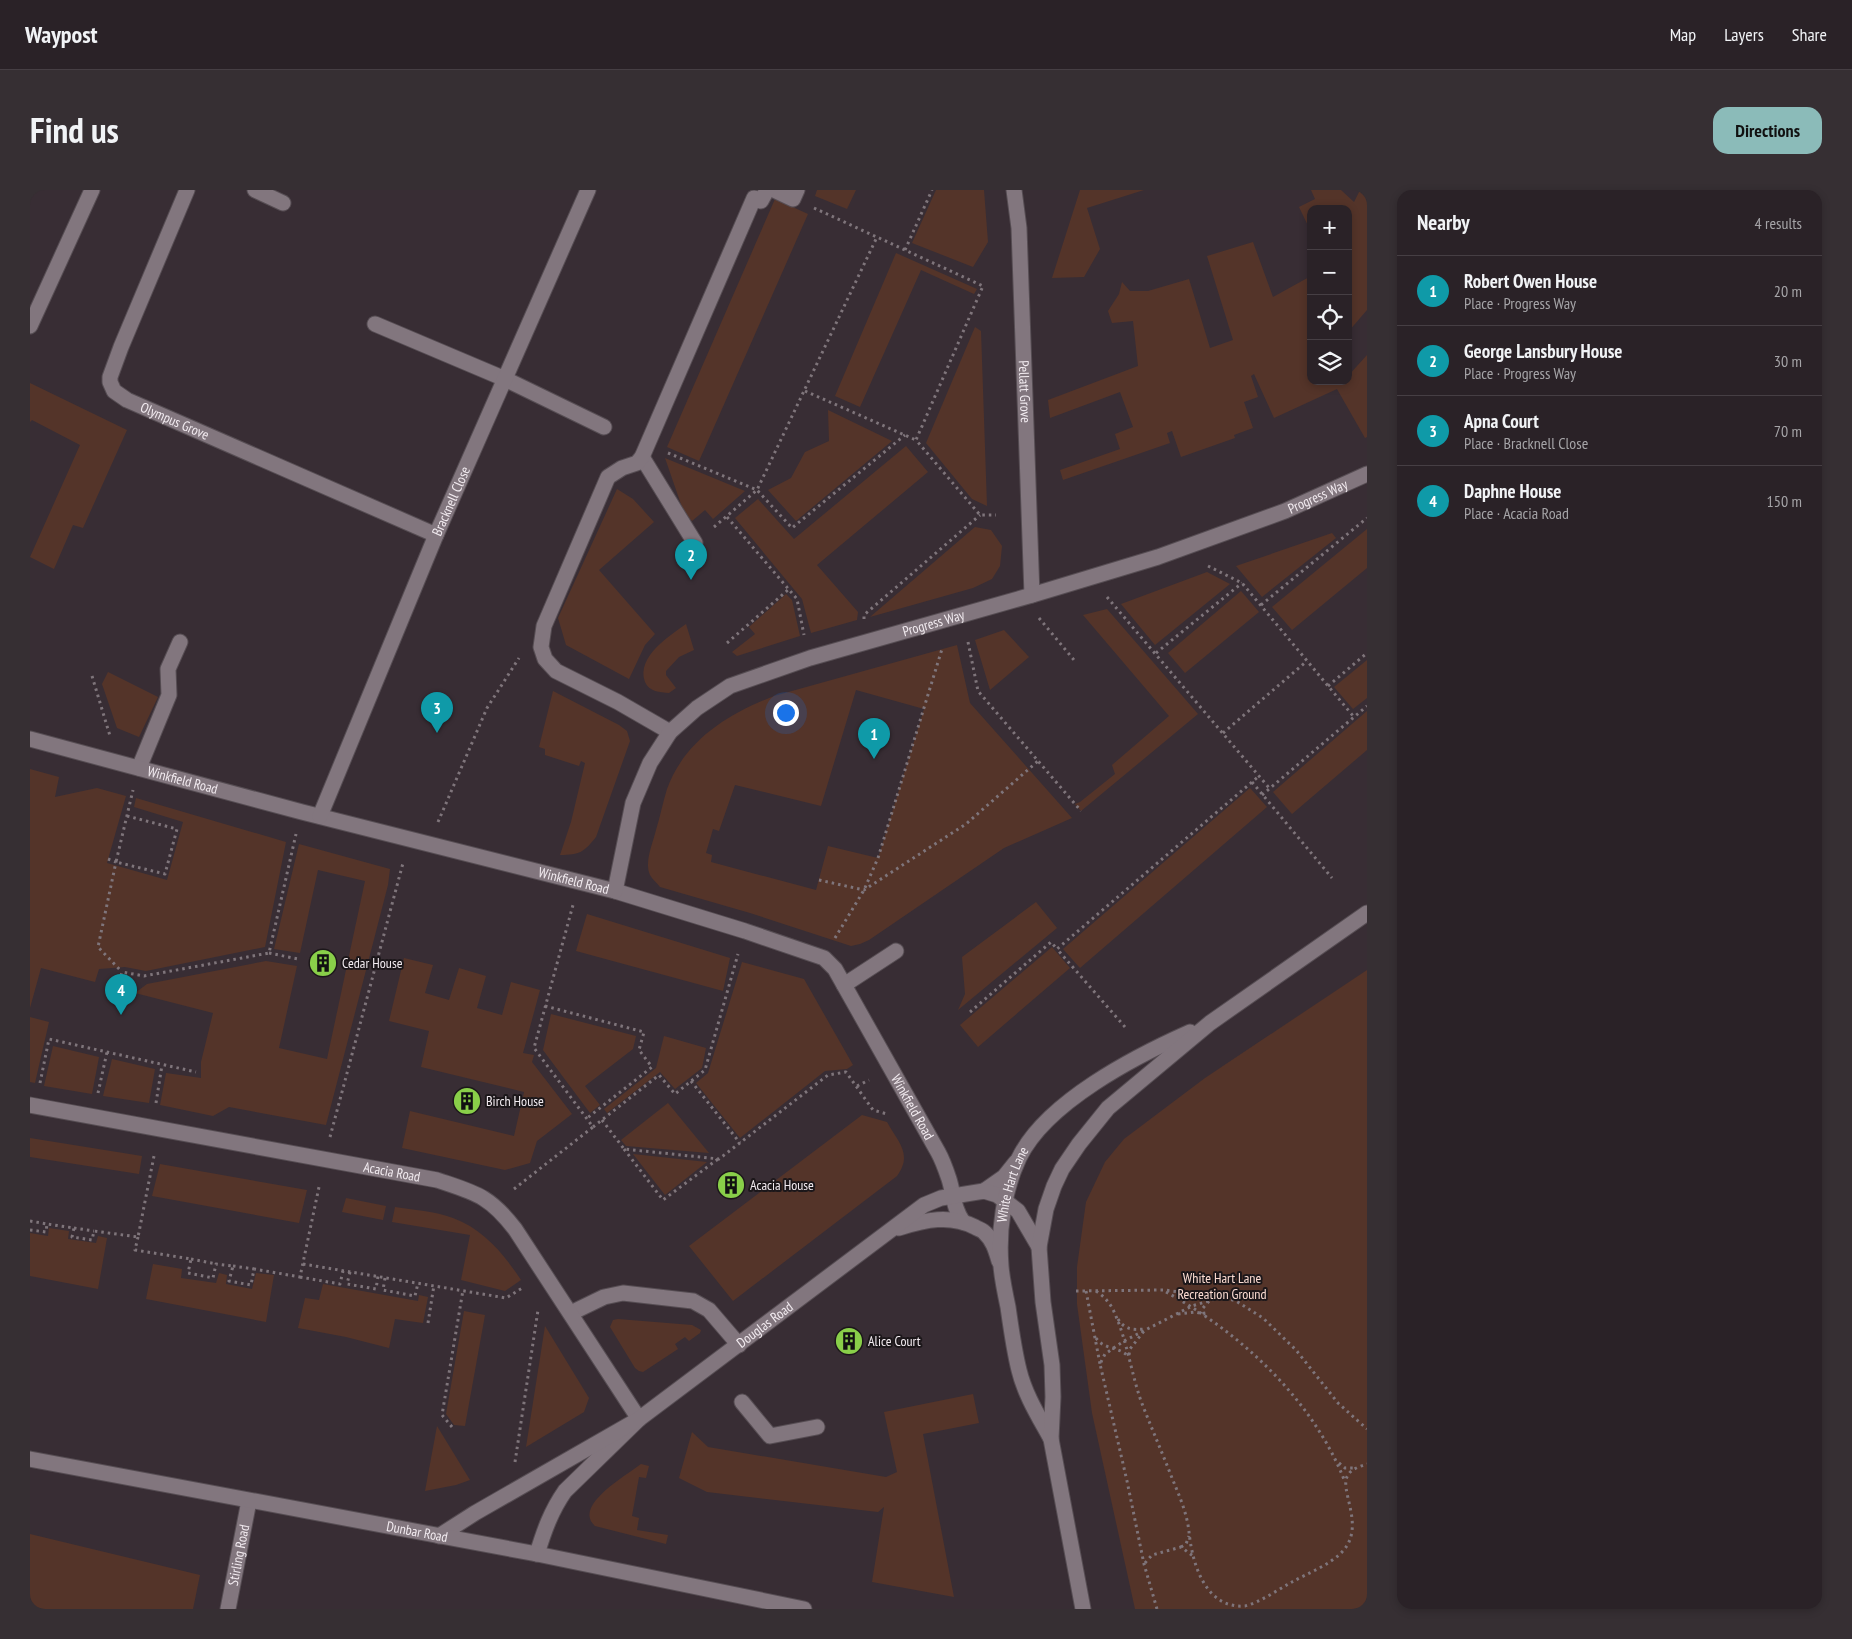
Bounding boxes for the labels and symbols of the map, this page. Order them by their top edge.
street label: Pellatt Grove [1015,360,1035,423]
street label: Olympus Grove [138,398,212,444]
street label: Bracknell Close [428,463,474,539]
street label: Progress Way [1285,475,1351,518]
pin: 2 [675,539,707,580]
street label: Progress Way [900,605,967,640]
pin: 3 [421,692,453,733]
your location [773,700,799,726]
pin: 1 [858,718,890,759]
street label: Winkfield Road [145,762,220,798]
street label: Winkfield Road [537,863,611,898]
building icon: Cedar House [308,948,338,978]
place label: Cedar House [342,954,403,972]
pin: 4 [105,974,137,1015]
street label: Winkfield Road [887,1071,938,1143]
building icon: Birch House [452,1086,482,1116]
place label: Birch House [486,1092,544,1110]
street label: White Hart Lane [993,1143,1032,1223]
street label: Acacia Road [362,1158,422,1186]
building icon: Acacia House [716,1170,746,1200]
place label: Acacia House [750,1176,814,1194]
park label: White Hart Lane Recreation Ground [1177,1269,1267,1303]
street label: Douglas Road [733,1298,797,1352]
building icon: Alice Court [834,1326,864,1356]
place label: Alice Court [868,1332,921,1350]
street label: Dunbar Road [385,1517,449,1546]
street label: Stirling Road [224,1523,253,1587]

